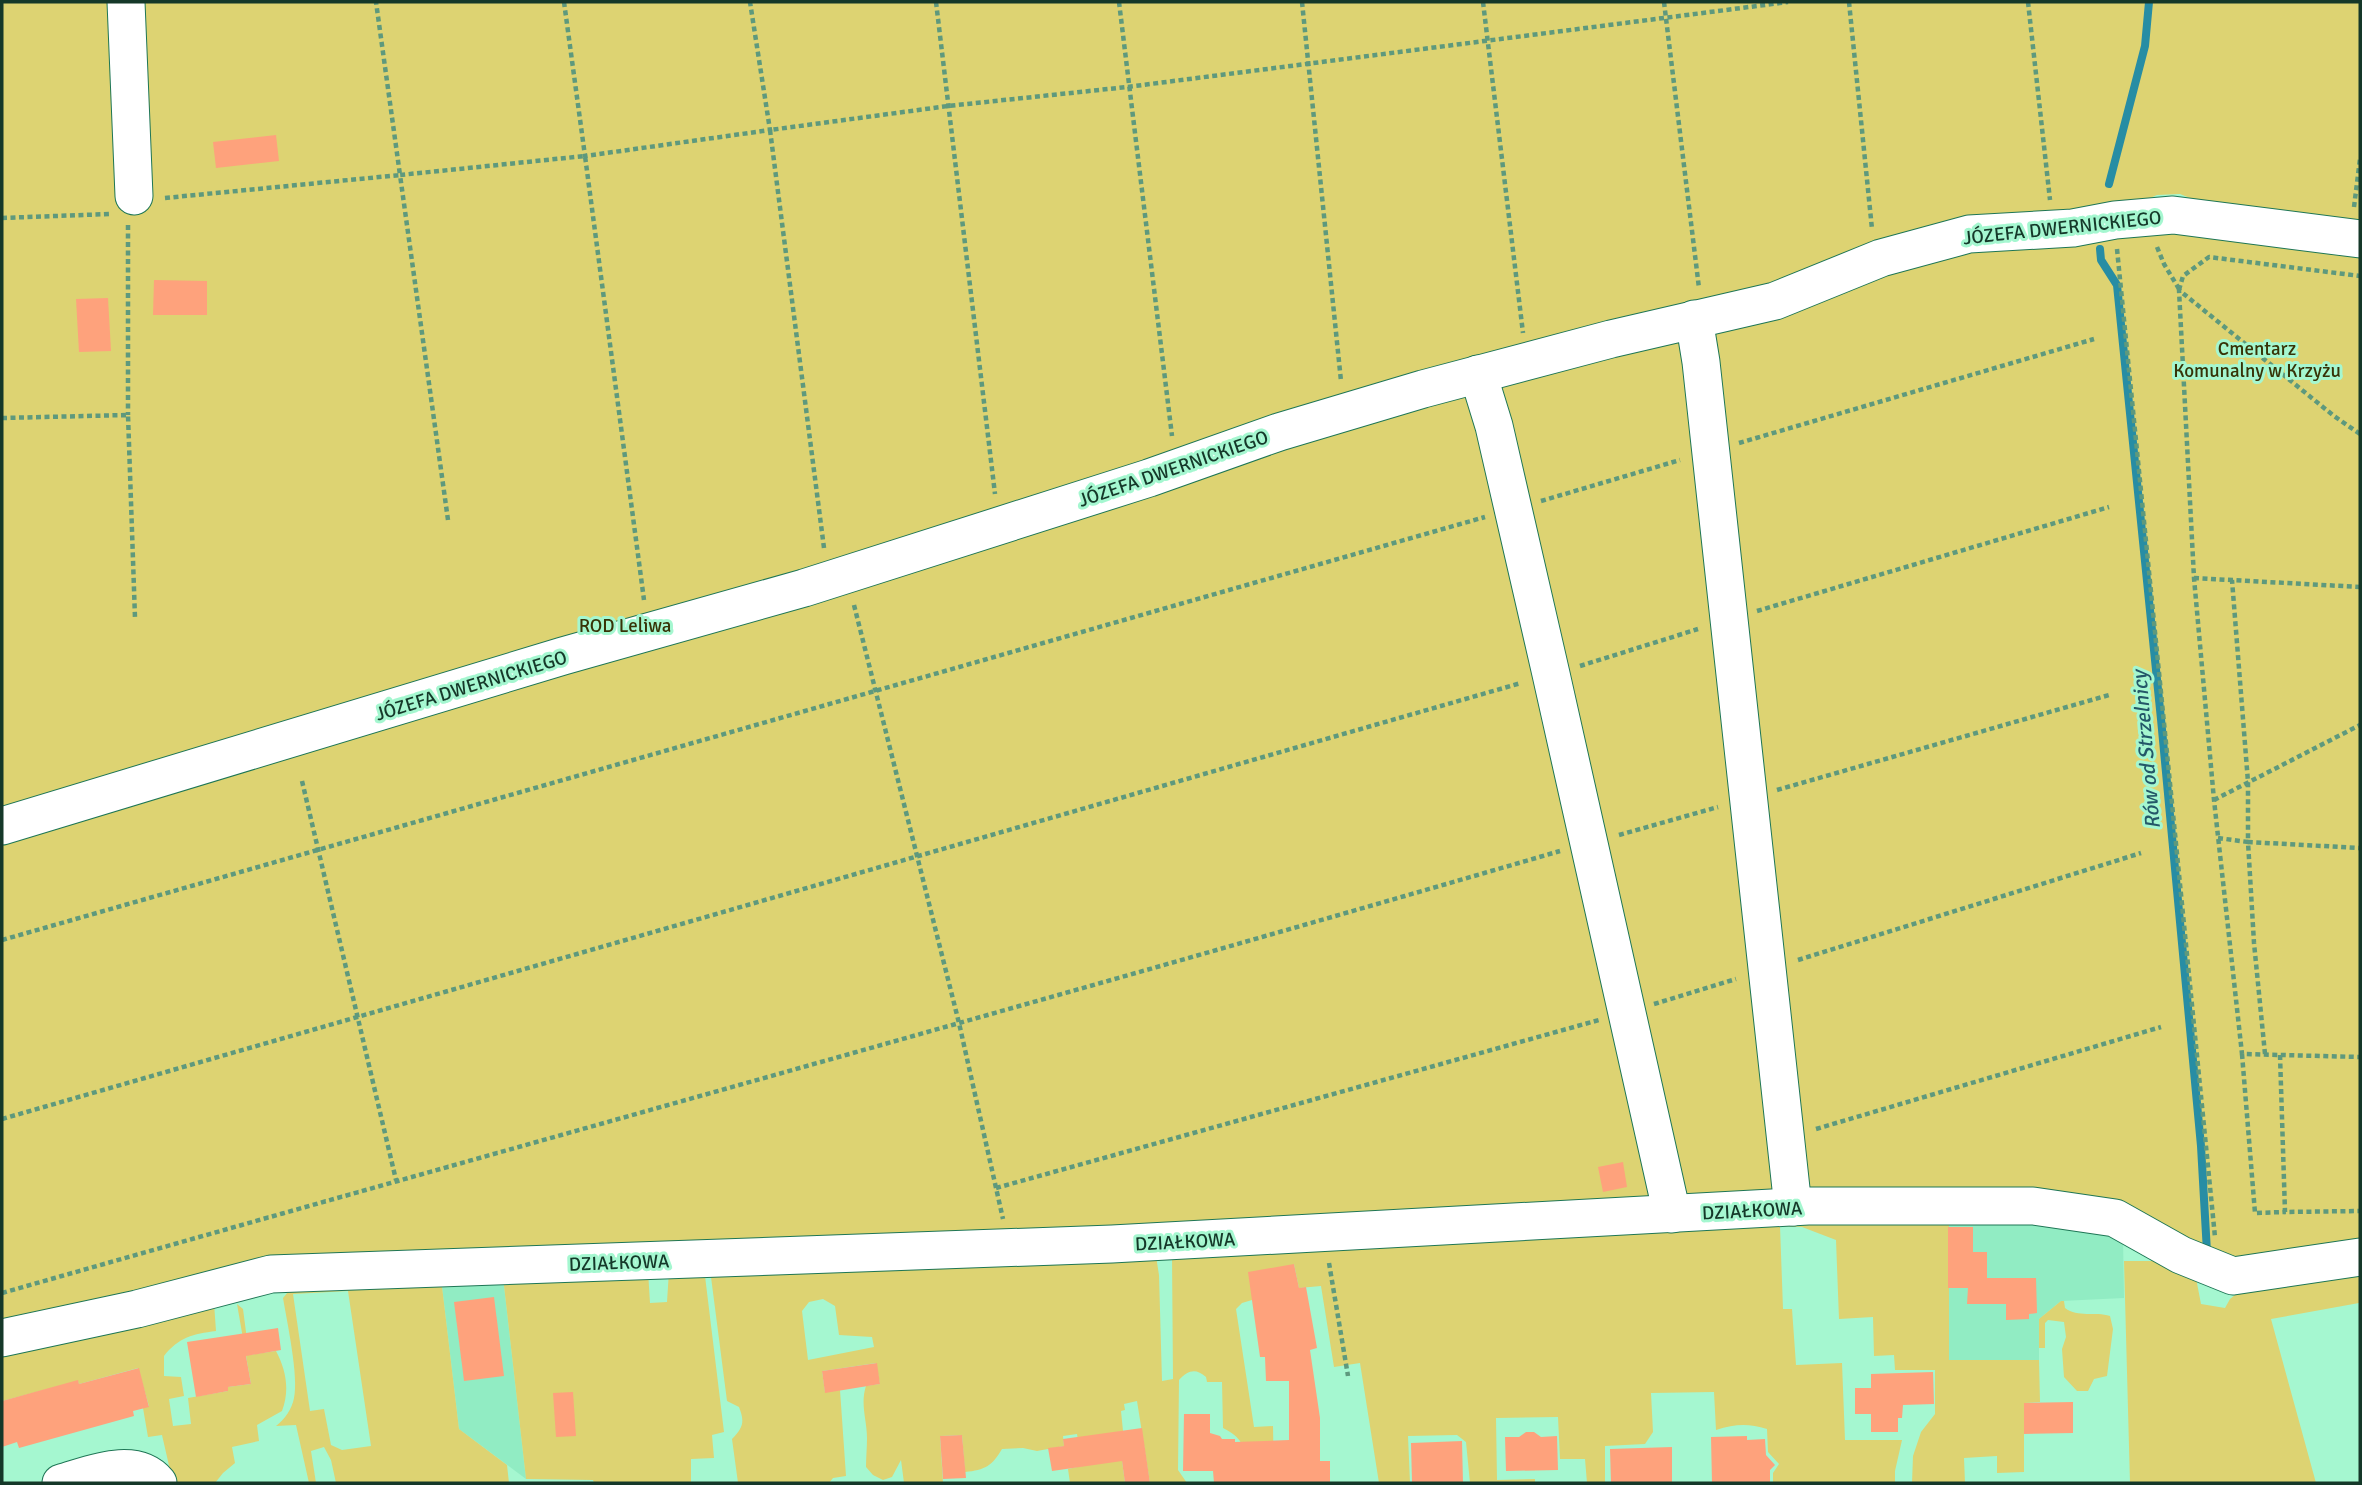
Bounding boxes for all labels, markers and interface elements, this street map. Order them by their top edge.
street label: JÓZEFA DWERNICKIEGO [1962,206,2162,250]
park label: Cmentarz Komunalny w Krzyżu [2173,337,2341,383]
street label: JÓZEFA DWERNICKIEGO [1075,425,1271,513]
park label: ROD Leliwa [579,614,671,638]
street label: JÓZEFA DWERNICKIEGO [373,645,570,727]
water label: Rów od Strzelnicy [2126,666,2166,830]
street label: DZIAŁKOWA [1701,1196,1803,1226]
street label: DZIAŁKOWA [1134,1227,1236,1257]
street label: DZIAŁKOWA [568,1249,670,1277]

